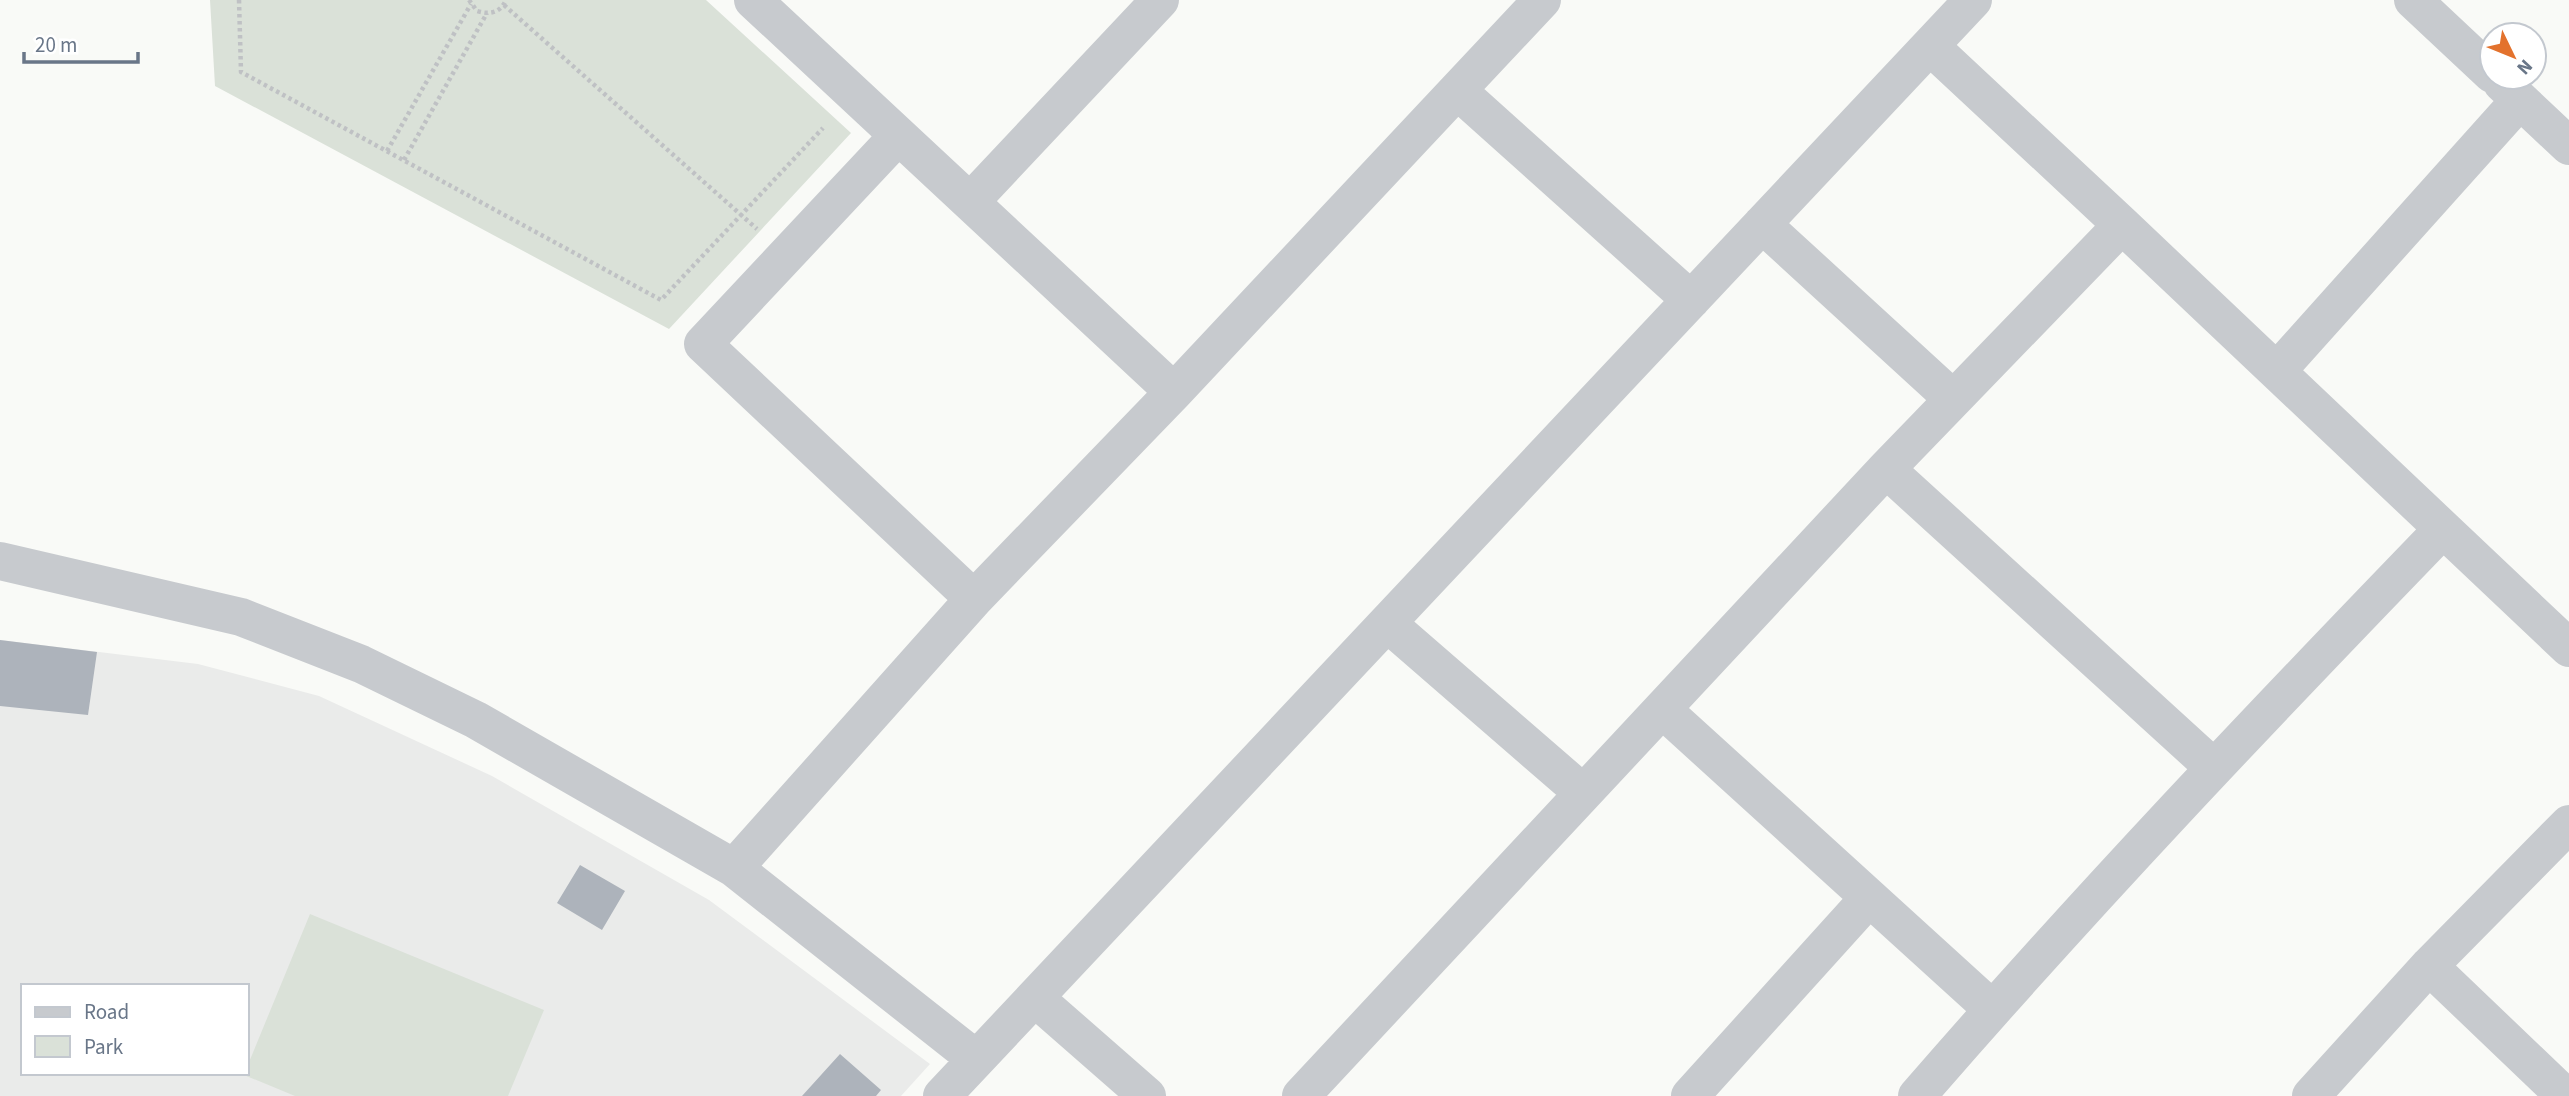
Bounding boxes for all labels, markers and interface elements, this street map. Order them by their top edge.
scale bar [24,21,138,65]
north arrow [2478,21,2548,91]
text: 20 m [35,30,77,60]
text: N [2510,53,2539,80]
legend [21,984,248,1075]
text: Road [84,997,129,1027]
text: Park [84,1032,124,1062]

